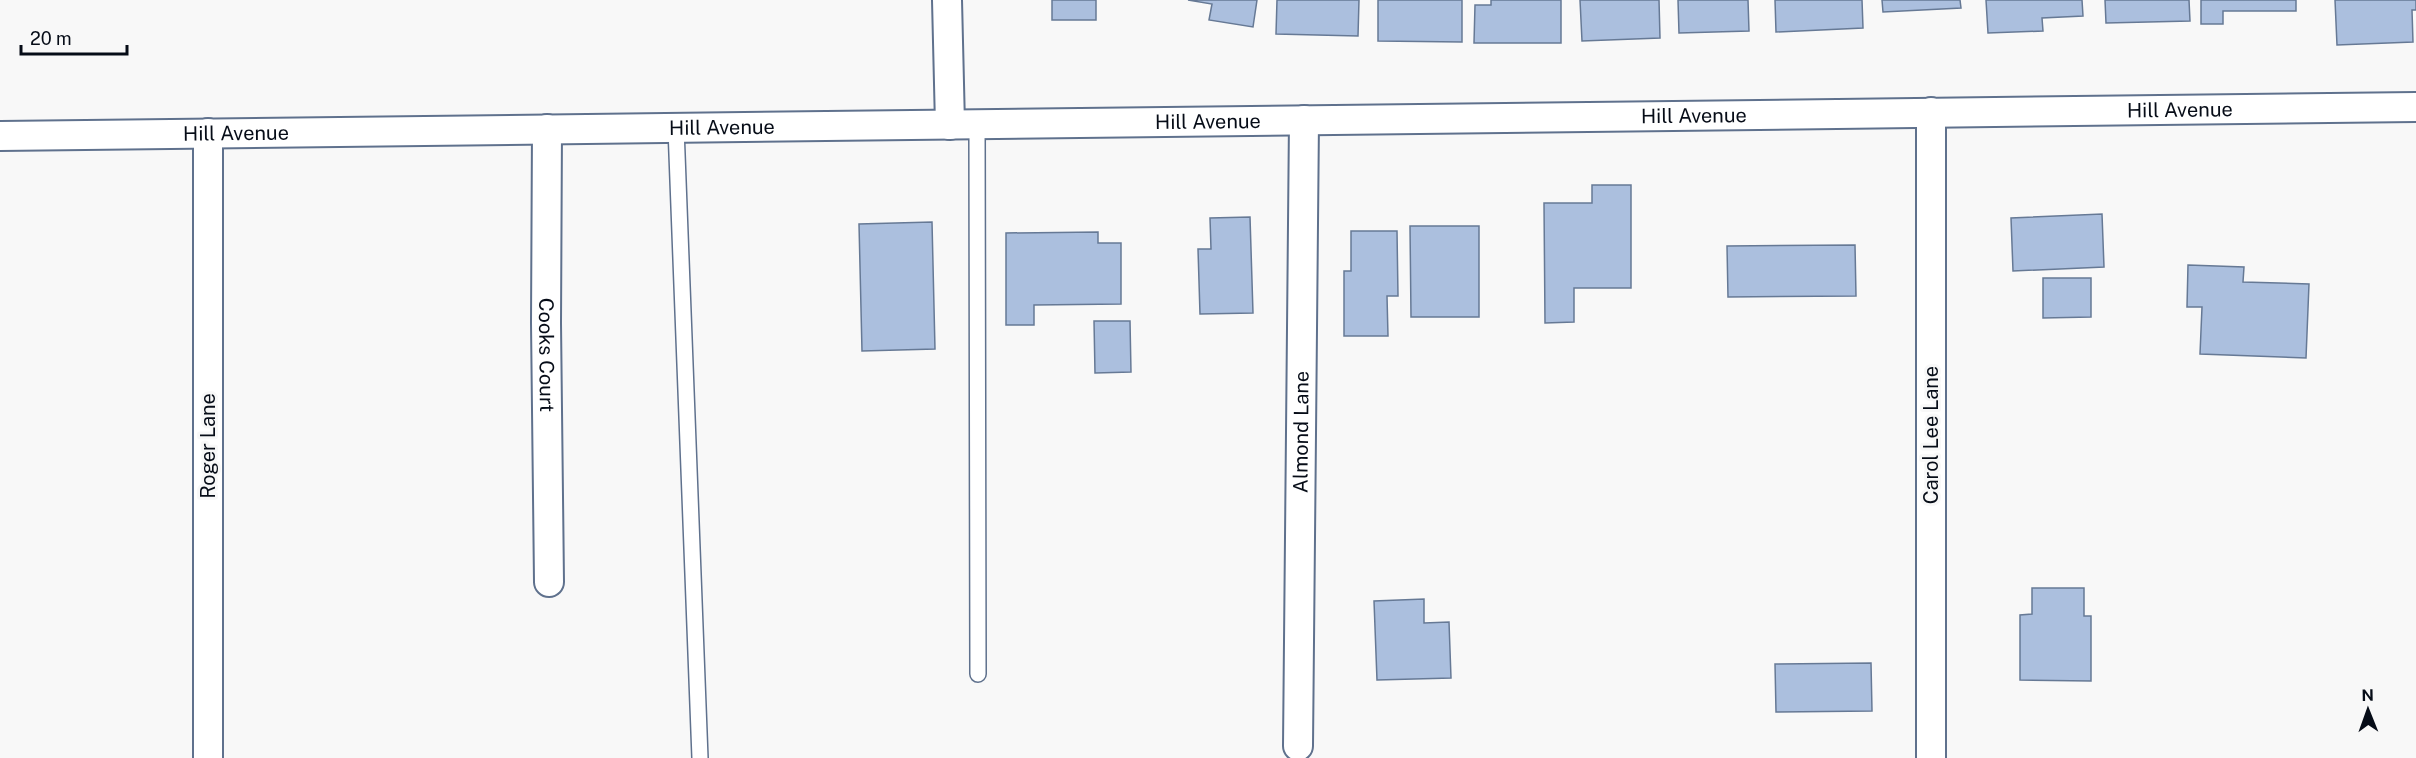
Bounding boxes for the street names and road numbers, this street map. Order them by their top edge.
street label: Hill Avenue [2127,97,2233,122]
street label: Hill Avenue [1641,103,1747,128]
street label: Hill Avenue [1155,109,1261,134]
street label: Hill Avenue [669,115,775,140]
street label: Hill Avenue [183,121,289,146]
street label: Cooks Court [534,298,559,412]
street label: Carol Lee Lane [1919,366,1943,504]
street label: Almond Lane [1288,371,1314,493]
street label: Roger Lane [196,393,220,499]

